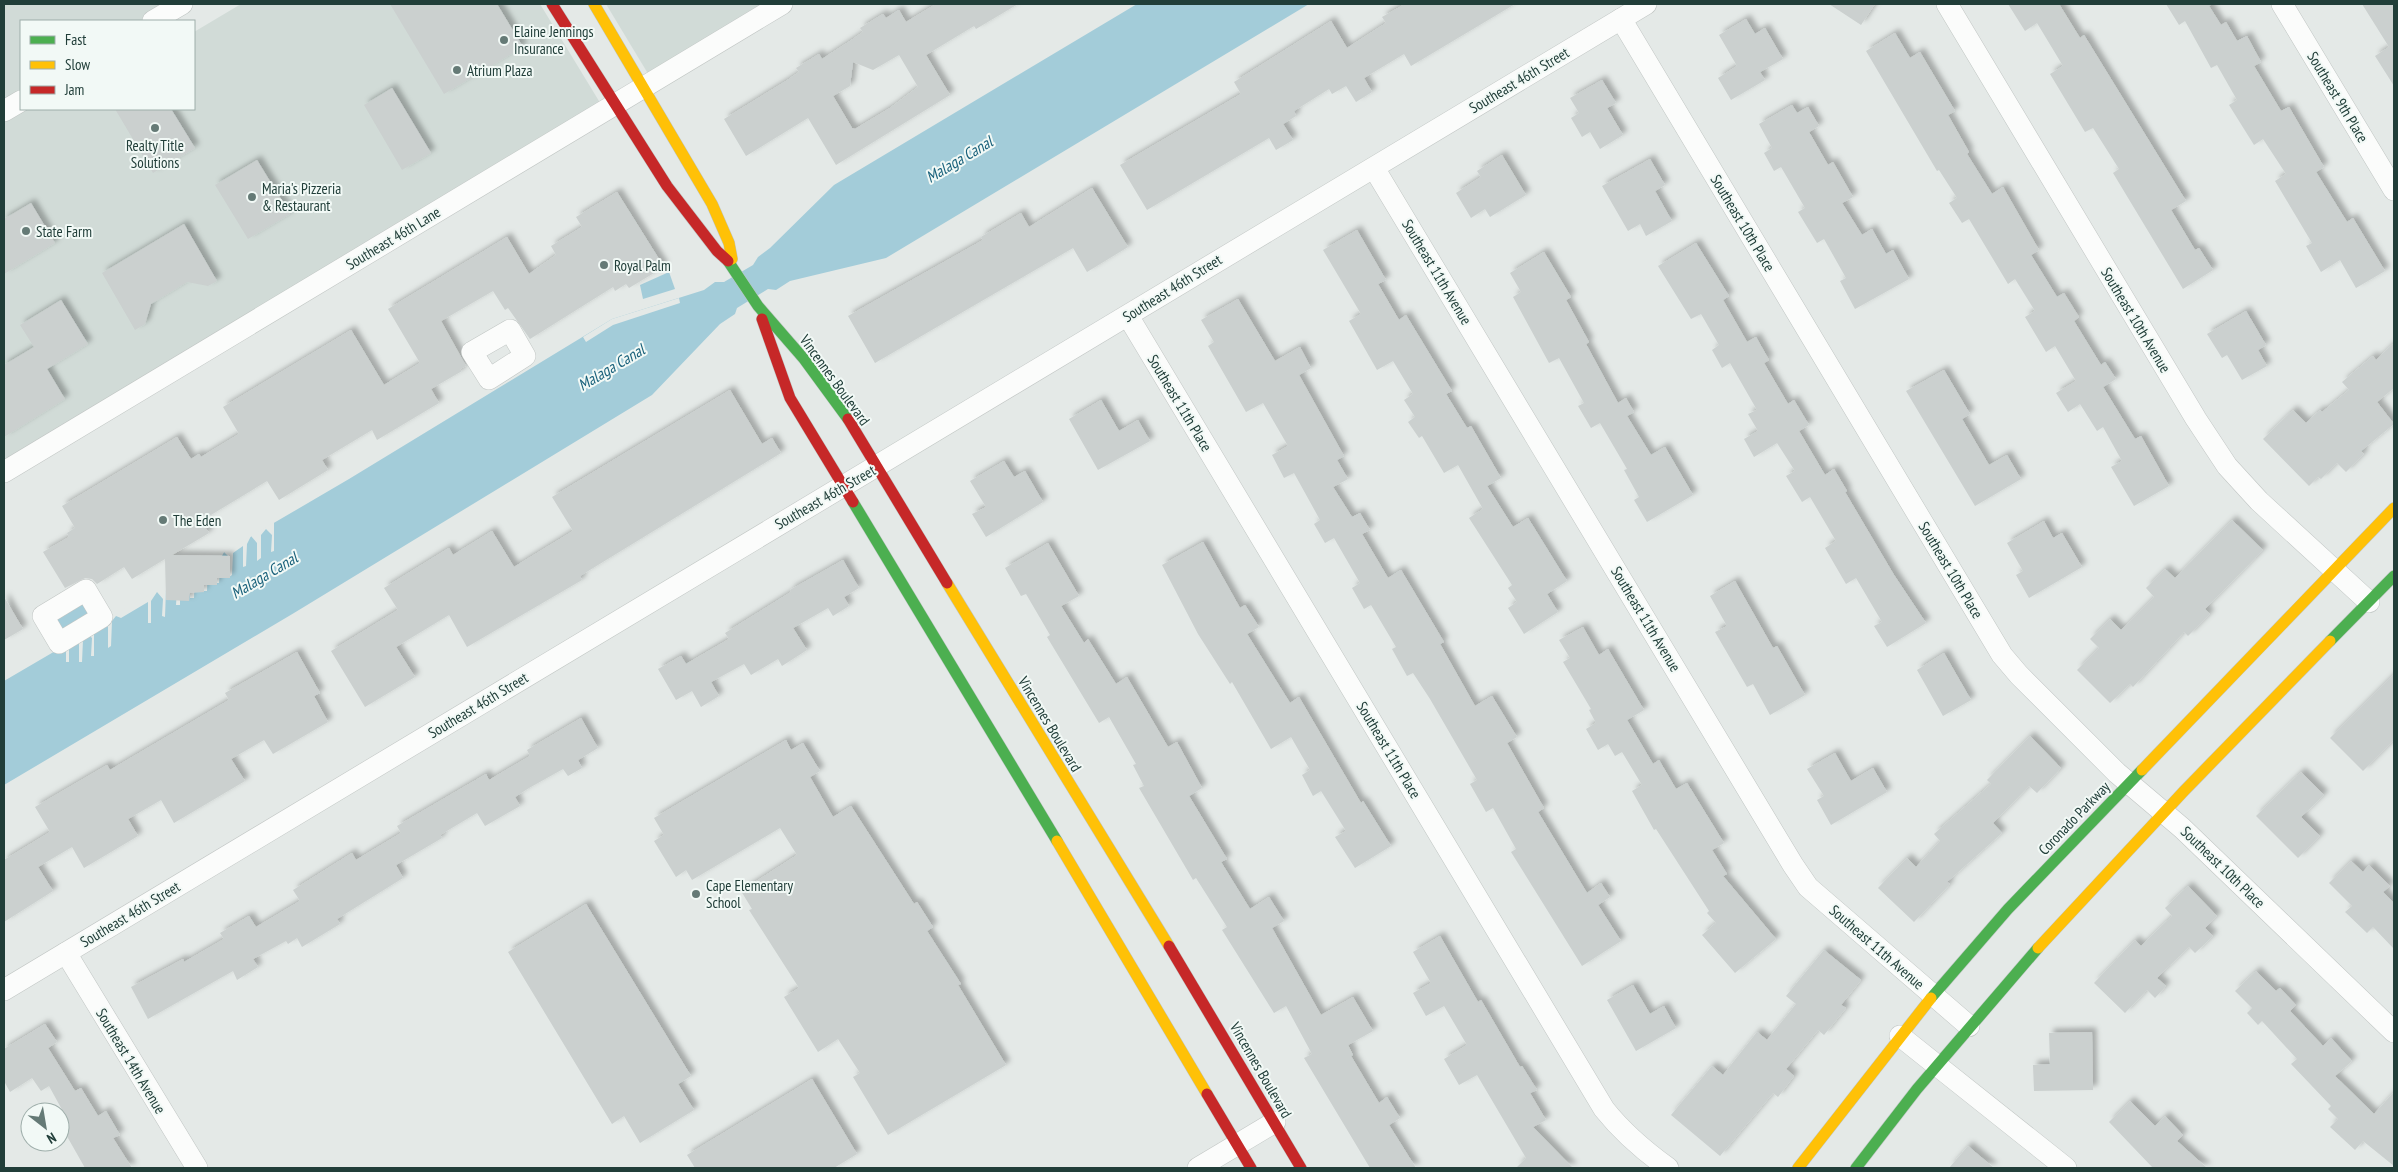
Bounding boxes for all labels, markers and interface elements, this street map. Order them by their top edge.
legend [20,20,195,110]
place label: Elaine Jennings Insurance [514,22,594,58]
text: Fast [65,30,86,49]
marker: Elaine Jennings Insurance [498,34,510,46]
street label: Southeast 46th Street [1466,43,1572,117]
street label: Southeast 9th Place [2303,48,2373,146]
text: Slow [65,55,90,74]
place label: Atrium Plaza [467,61,533,80]
marker: Atrium Plaza [451,64,463,76]
text: Jam [64,80,84,99]
marker: Realty Title Solutions [149,122,161,134]
water label: Malaga Canal [922,131,997,187]
place label: Realty Title Solutions [126,136,184,172]
street label: Southeast 10th Place [1707,171,1779,275]
place label: Maria's Pizzeria & Restaurant [262,179,341,215]
marker: Maria's Pizzeria & Restaurant [246,191,258,203]
street label: Southeast 46th Lane [342,202,444,274]
street label: Southeast 11th Avenue [1398,216,1476,328]
place label: State Farm [36,222,92,241]
marker: State Farm [20,225,32,237]
street label: Southeast 46th Street [1119,250,1225,326]
place label: Royal Palm [614,256,671,275]
marker: Royal Palm [598,259,610,271]
street label: Southeast 10th Avenue [2097,264,2175,376]
street label: Vincennes Boulevard [795,330,874,429]
water label: Malaga Canal [574,339,649,395]
street label: Southeast 11th Place [1144,351,1216,455]
street label: Southeast 46th Street [771,460,879,534]
place label: The Eden [173,511,221,530]
marker: The Eden [157,514,169,526]
street label: Southeast 10th Place [1915,518,1987,622]
water label: Malaga Canal [227,547,302,603]
street label: Southeast 11th Avenue [1607,563,1685,675]
street label: Southeast 46th Street [425,668,531,742]
street label: Vincennes Boulevard [1014,672,1086,775]
street label: Southeast 11th Place [1353,698,1425,802]
street label: Coronado Parkway [2034,777,2114,859]
street label: Southeast 10th Place [2177,822,2269,912]
place label: Cape Elementary School [706,876,793,912]
street label: Southeast 46th Street [77,877,183,951]
marker: Cape Elementary School [690,888,702,900]
street label: Southeast 11th Avenue [1826,901,1928,993]
street label: Southeast 14th Avenue [92,1005,170,1117]
street label: Vincennes Boulevard [1225,1018,1296,1121]
north arrow [20,1102,70,1152]
text: N [44,1128,60,1148]

